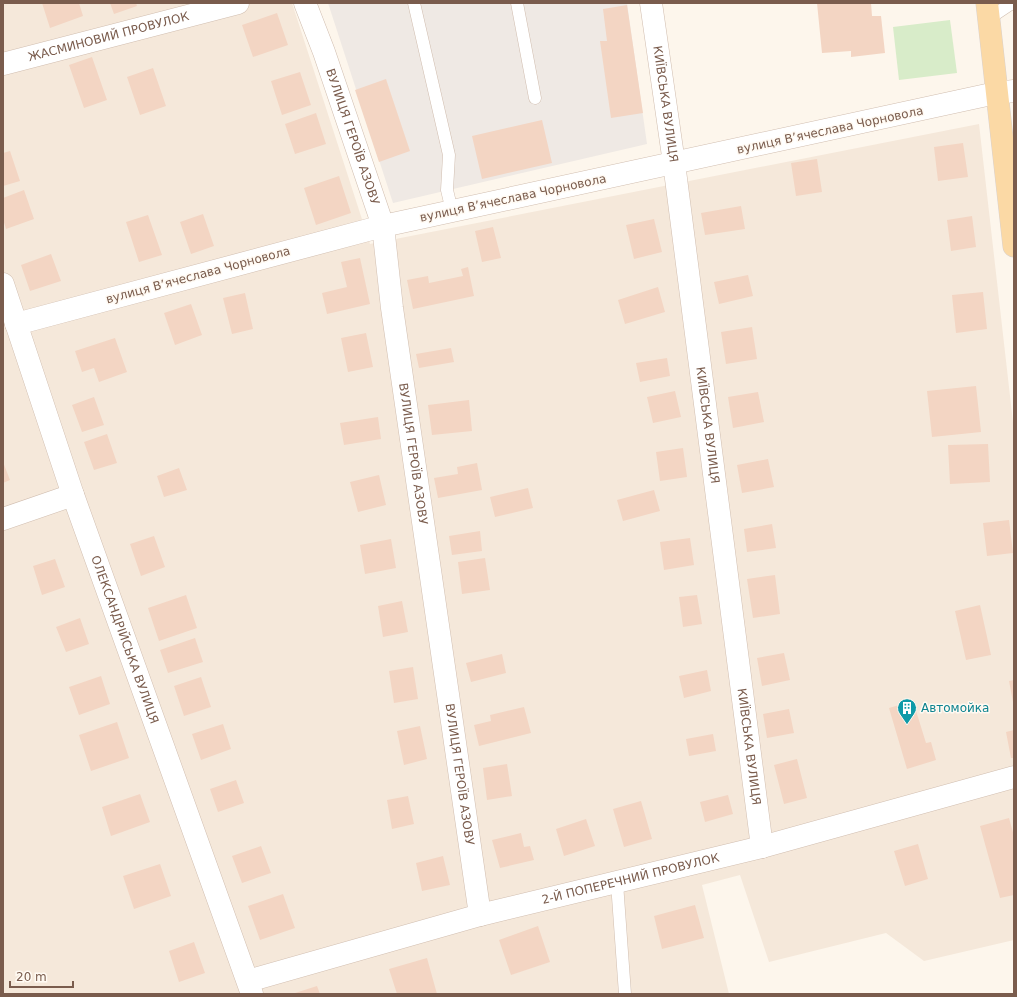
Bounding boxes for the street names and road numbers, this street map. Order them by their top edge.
street label: ЖАСМИНОВИЙ ПРОВУЛОК [27,9,191,64]
street label: КИЇВСЬКА ВУЛИЦЯ [650,45,681,163]
street label: ВУЛИЦЯ ГЕРОЇВ АЗОВУ [323,67,383,207]
street label: вулиця Вʼячеслава Чорновола [735,103,925,157]
street label: вулиця Вʼячеслава Чорновола [418,171,608,225]
street label: вулиця Вʼячеслава Чорновола [104,244,292,306]
street label: КИЇВСЬКА ВУЛИЦЯ [693,366,722,484]
street label: ВУЛИЦЯ ГЕРОЇВ АЗОВУ [396,382,430,526]
street label: ОЛЕКСАНДРІЙСЬКА ВУЛИЦЯ [88,554,162,726]
street label: КИЇВСЬКА ВУЛИЦЯ [735,687,764,806]
street label: ВУЛИЦЯ ГЕРОЇВ АЗОВУ [442,702,477,847]
street label: 2-Й ПОПЕРЕЧНИЙ ПРОВУЛОК [540,850,721,907]

